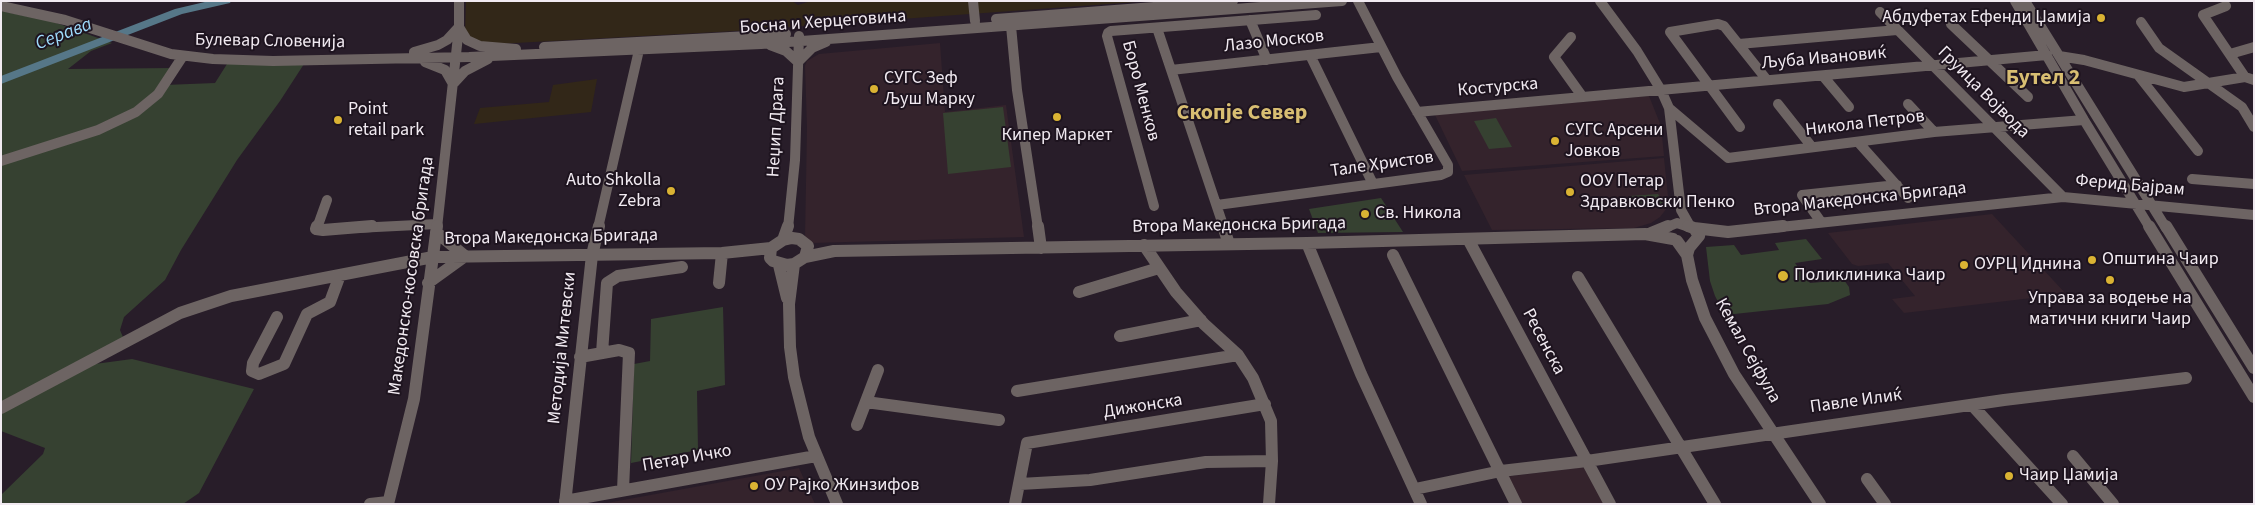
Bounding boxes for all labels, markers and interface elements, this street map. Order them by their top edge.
street label: Босна и Херцеговина [739,6,907,40]
place label: Абдуфетах Ефенди Џамија [1882,7,2091,29]
marker: Абдуфетах Ефенди Џамија [2095,12,2107,24]
water label: Серава [32,14,96,56]
street label: Лазо Москов [1223,26,1325,58]
street label: Булевар Словенија [195,30,345,54]
street label: Боро Менков [1116,38,1164,144]
street label: Груица Војвода [1932,42,2034,144]
street label: Љуба Ивановиќ [1761,43,1887,75]
district label: Бутел 2 [2006,66,2080,92]
place label: СУГС Зеф Љуш Марку [884,68,975,110]
street label: Костурска [1457,74,1539,102]
street label: Неџип Драга [764,76,790,178]
marker: СУГС Зеф Љуш Марку [868,83,880,95]
place label: Point retail park [348,99,424,142]
district label: Скопје Север [1177,101,1307,127]
street label: Никола Петров [1804,106,1926,142]
marker: Кипер Маркет [1051,111,1063,123]
marker: Point retail park [332,114,344,126]
place label: СУГС Арсени Јовков [1565,120,1664,162]
place label: Кипер Маркет [1002,125,1112,147]
marker: СУГС Арсени Јовков [1549,135,1561,147]
street label: Тале Христов [1329,147,1435,183]
street label: Македонско-косовска бригада [385,155,439,397]
place label: Auto Shkolla Zebra [566,170,661,212]
street label: Ферид Бајрам [2074,170,2186,202]
place label: ООУ Петар Здравковски Пенко [1580,171,1735,213]
street label: Втора Македонска Бригада [1753,178,1967,222]
marker: Auto Shkolla Zebra [665,185,677,197]
marker: ООУ Петар Здравковски Пенко [1564,186,1576,198]
place label: Св. Никола [1375,203,1461,225]
marker: Св. Никола [1359,208,1371,220]
street label: Втора Македонска Бригада [1132,213,1346,239]
street label: Втора Македонска Бригада [444,225,658,251]
place label: Општина Чаир [2102,249,2219,271]
place label: ОУРЦ Иднина [1974,254,2081,276]
marker: Општина Чаир [2086,254,2098,266]
marker: ОУРЦ Иднина [1958,259,1970,271]
place label: Поликлиника Чаир [1794,265,1945,287]
marker: Поликлиника Чаир [1776,269,1790,283]
street label: Методија Митевски [544,271,582,425]
marker: Управа за водење на матични книги Чаир [2104,274,2116,286]
place label: Управа за водење на матични книги Чаир [2029,288,2191,330]
street label: Кемал Сејфула [1709,295,1785,407]
street label: Ресенска [1517,305,1569,379]
street label: Павле Илиќ [1809,385,1903,419]
street label: Дижонска [1102,390,1184,424]
street label: Петар Ичко [641,441,733,477]
place label: Чаир Џамија [2019,465,2118,487]
marker: Чаир Џамија [2003,470,2015,482]
place label: ОУ Рајко Жинзифов [764,475,919,497]
marker: ОУ Рајко Жинзифов [748,480,760,492]

